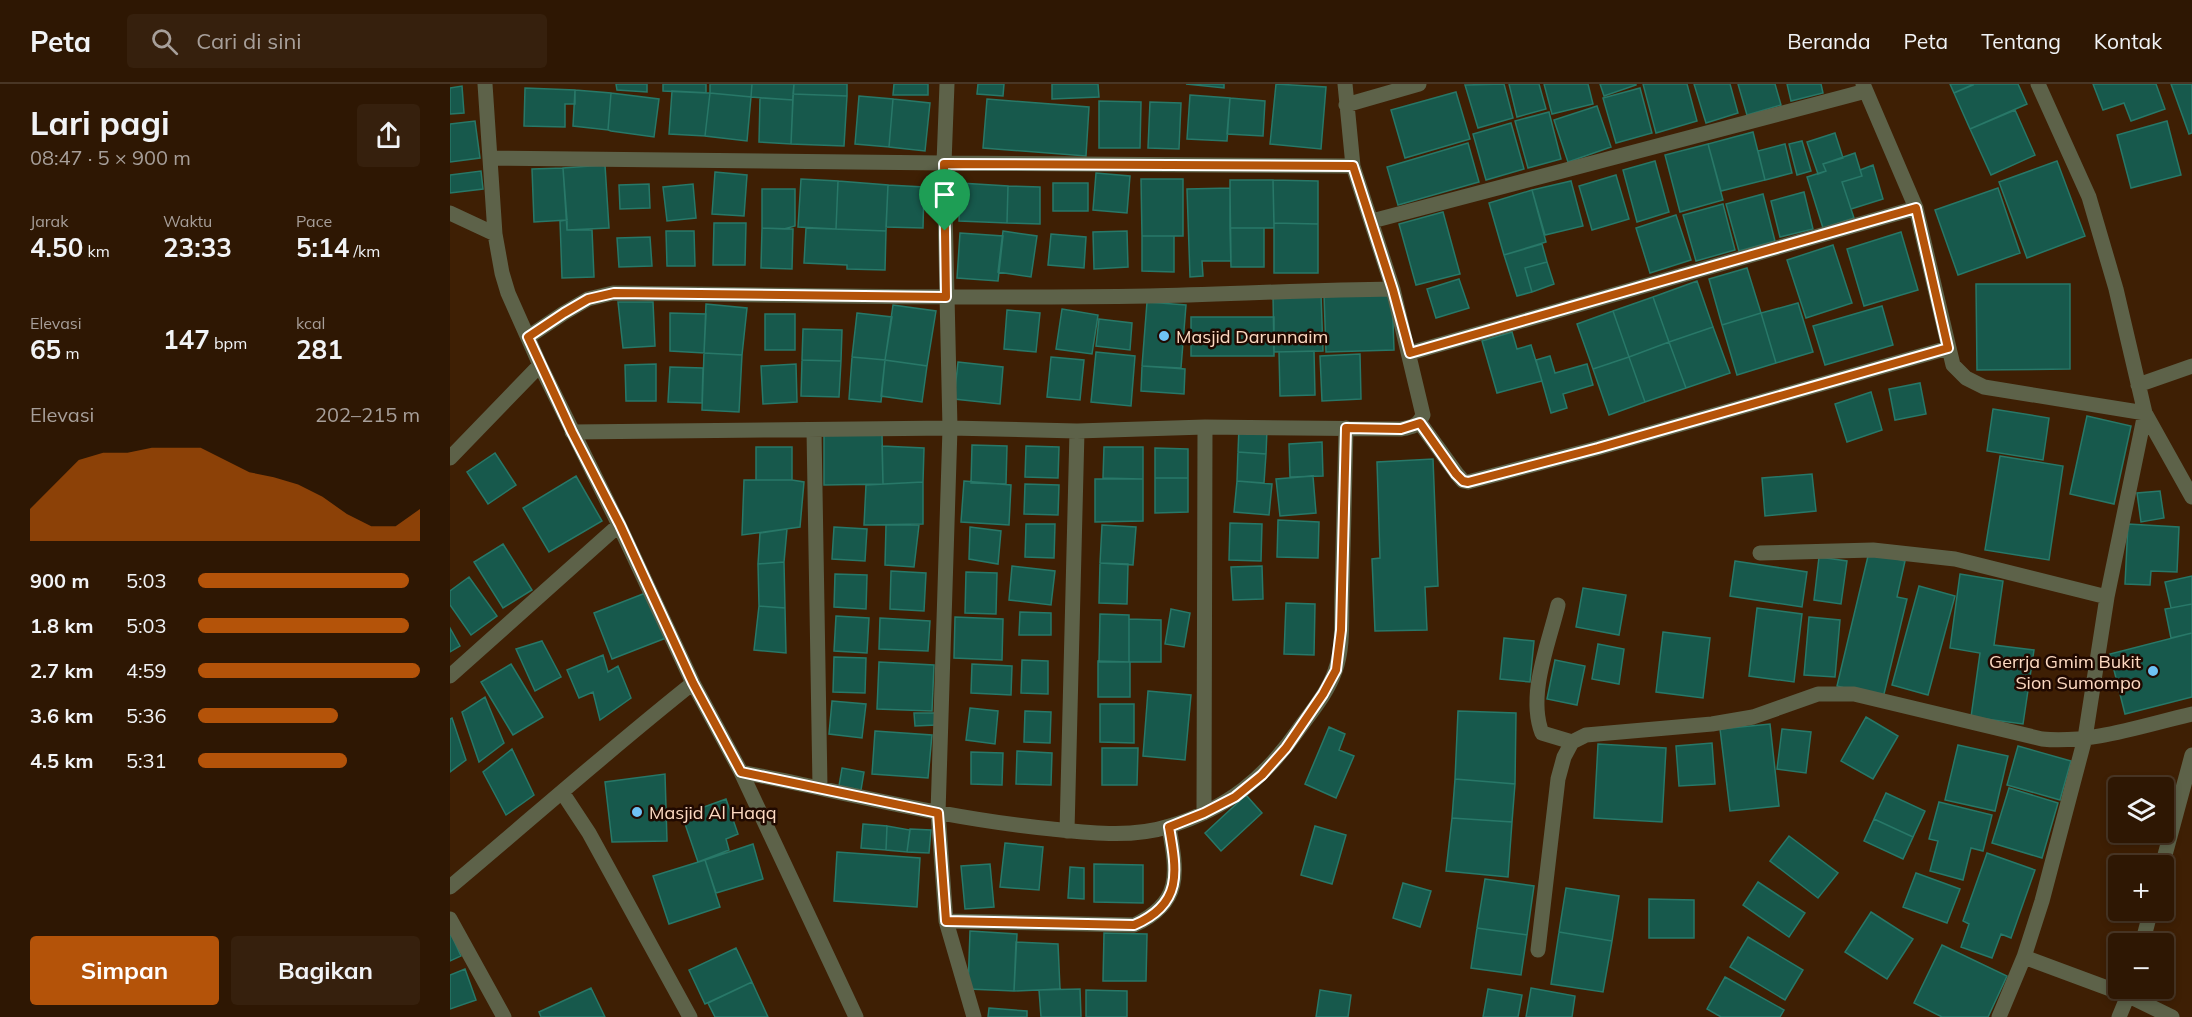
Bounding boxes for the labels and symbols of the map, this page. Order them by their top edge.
pin [919,169,970,231]
place label: Masjid Darunnaim [1176,325,1328,348]
marker: Masjid Darunnaim [1157,329,1171,343]
place label: Gerrja Gmim Bukit Sion Sumompo [1989,650,2141,694]
marker: Gerrja Gmim Bukit Sion Sumompo [2146,664,2160,678]
place label: Masjid Al Haqq [649,801,777,824]
marker: Masjid Al Haqq [630,805,644,819]

